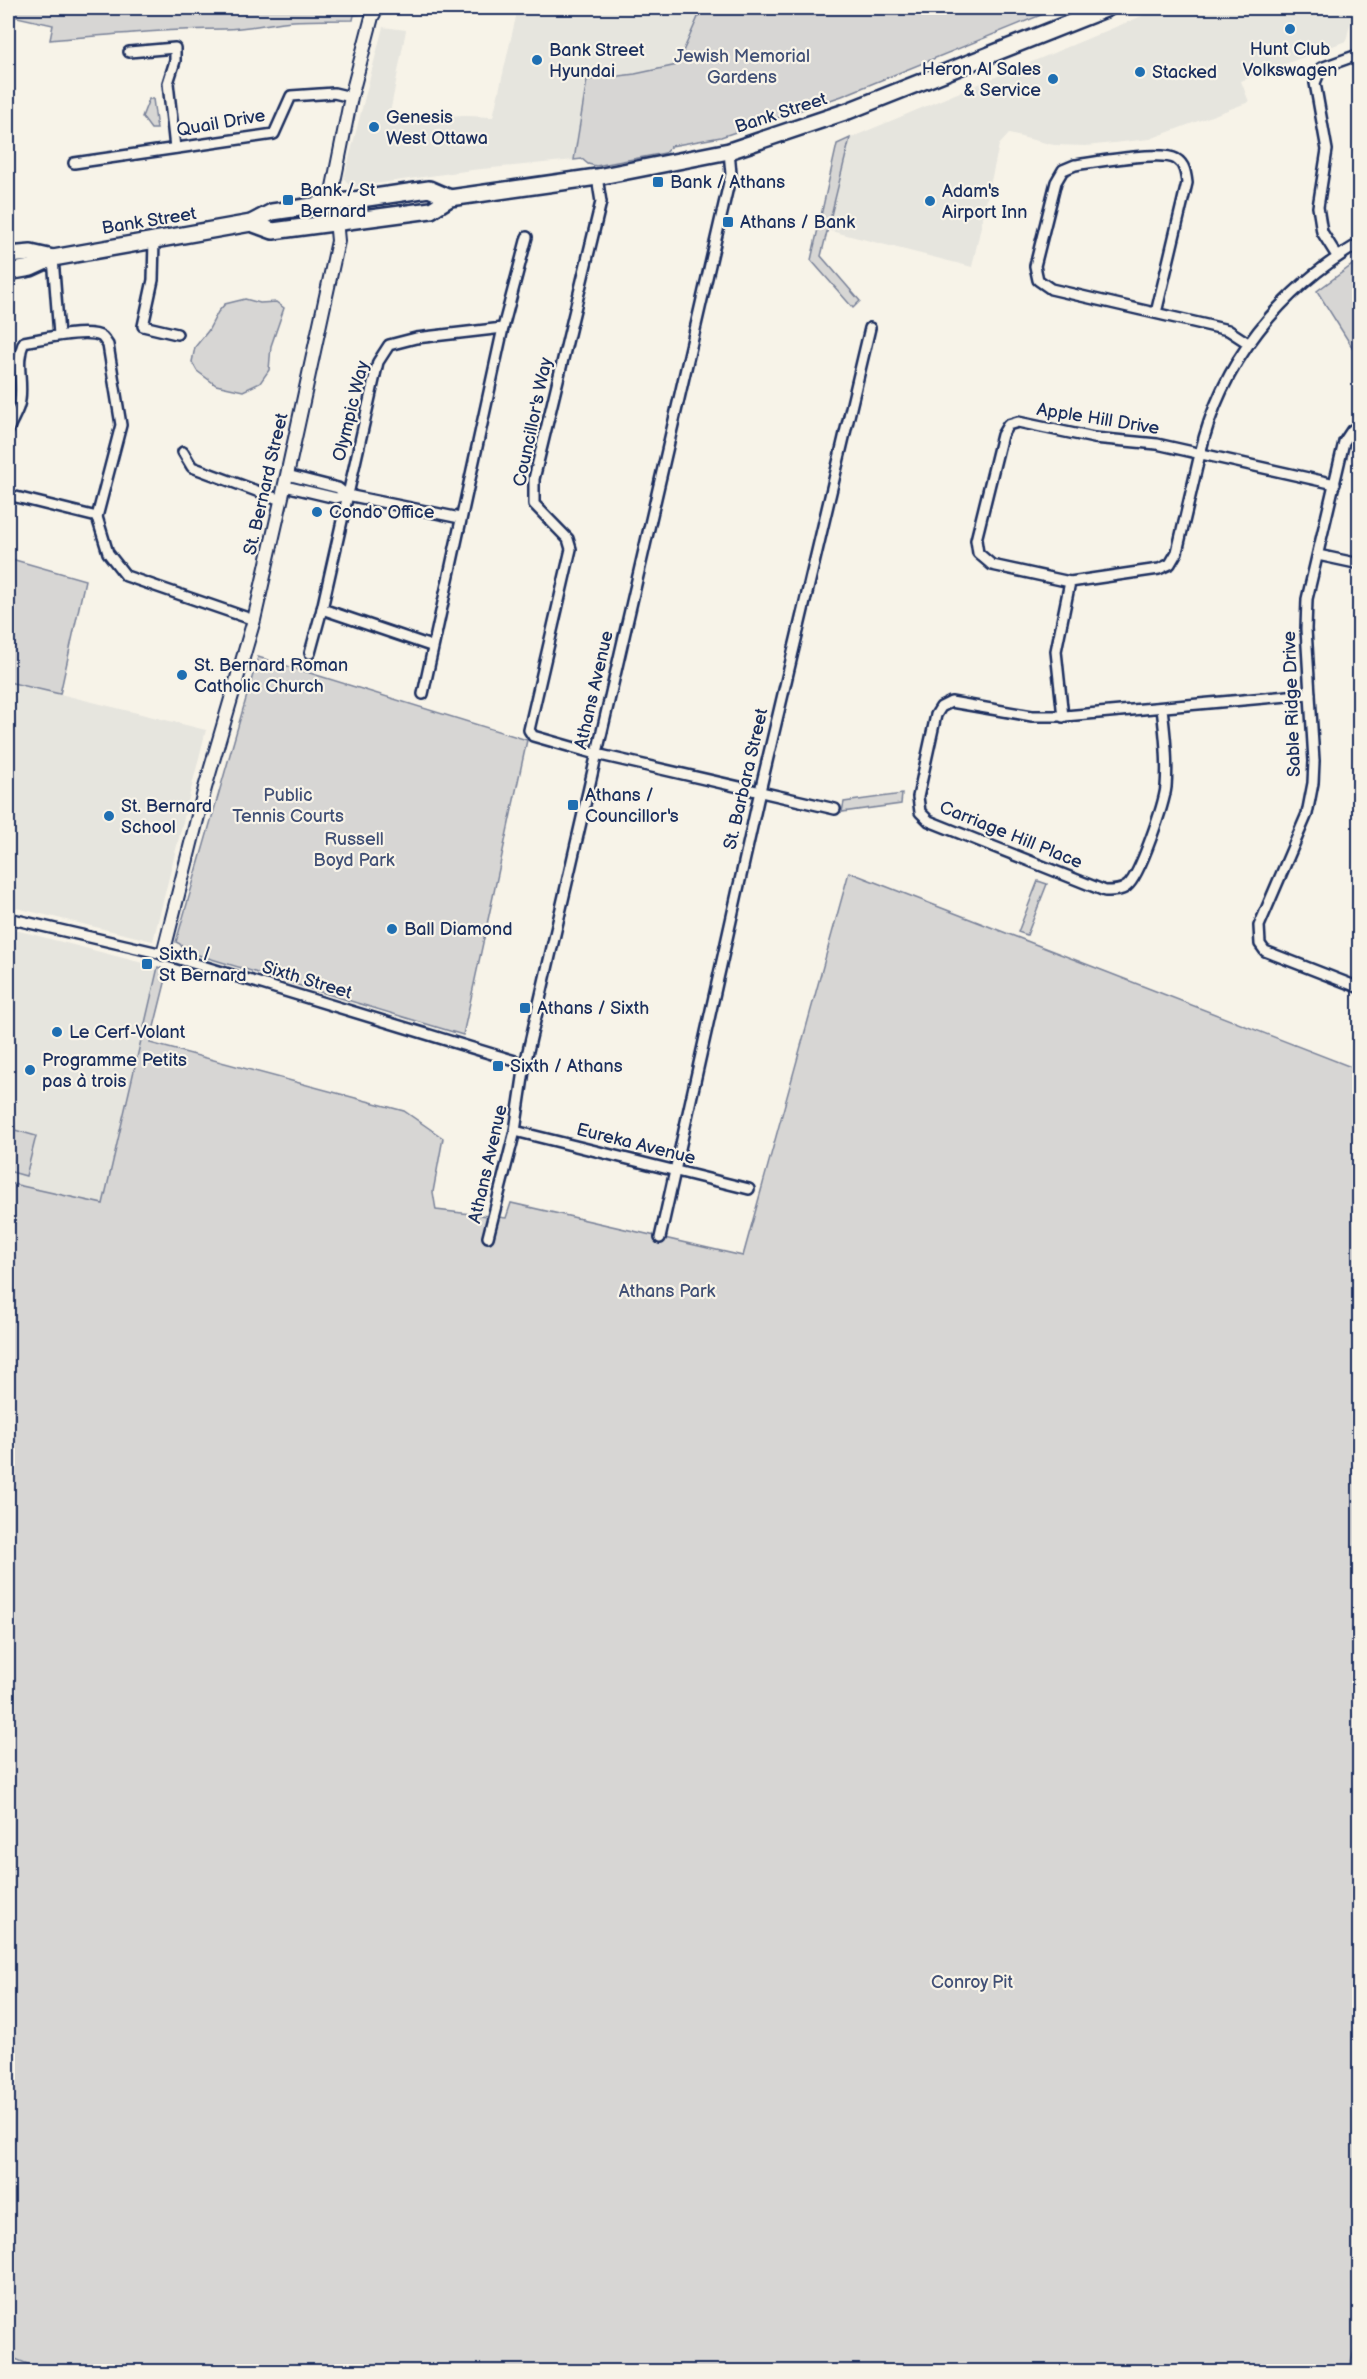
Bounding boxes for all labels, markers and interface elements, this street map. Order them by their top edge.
marker: Hunt Club Volkswagen [1283,22,1297,36]
place label: Hunt Club Volkswagen [1242,39,1338,81]
place label: Bank Street Hyundai [549,40,645,82]
park label: Jewish Memorial Gardens [674,46,810,88]
marker: Bank Street Hyundai [530,53,544,67]
place label: Heron Al Sales & Service [922,59,1041,101]
place label: Stacked [1152,62,1217,83]
marker: Stacked [1133,65,1147,79]
marker: Heron Al Sales & Service [1046,72,1060,86]
street label: Bank Street [732,88,830,138]
street label: Quail Drive [175,105,267,141]
place label: Genesis West Ottawa [386,107,488,149]
marker: Genesis West Ottawa [367,120,381,134]
place label: Bank / Athans [670,172,785,193]
marker: Bank / Athans [651,175,665,189]
place label: Bank / St Bernard [300,180,376,222]
place label: Adam's Airport Inn [942,181,1027,223]
marker: Bank / St Bernard [281,193,295,207]
marker: Adam's Airport Inn [923,194,937,208]
street label: Bank Street [100,203,198,239]
place label: Athans / Bank [740,212,855,233]
marker: Athans / Bank [721,215,735,229]
street label: Councillor's Way [509,355,557,489]
street label: Olympic Way [328,358,374,463]
street label: Apple Hill Drive [1035,399,1161,439]
street label: St. Bernard Street [239,411,293,557]
place label: Condo Office [329,502,435,523]
marker: Condo Office [310,505,324,519]
street label: Athans Avenue [570,628,618,751]
street label: Sable Ridge Drive [1279,630,1305,777]
place label: St. Bernard Roman Catholic Church [194,655,348,697]
marker: St. Bernard Roman Catholic Church [175,668,189,682]
street label: St. Barbara Street [720,706,773,852]
park label: Public Tennis Courts [232,785,344,827]
place label: Athans / Councillor's [585,785,679,827]
place label: St. Bernard School [121,796,212,838]
street label: Carriage Hill Place [936,797,1086,873]
marker: Athans / Councillor's [566,798,580,812]
marker: St. Bernard School [102,809,116,823]
park label: Russell Boyd Park [313,829,395,871]
place label: Ball Diamond [404,919,513,940]
marker: Ball Diamond [385,922,399,936]
place label: Sixth / St Bernard [159,944,247,986]
street label: Sixth Street [259,956,355,1004]
marker: Sixth / St Bernard [140,957,154,971]
place label: Athans / Sixth [537,998,649,1019]
marker: Athans / Sixth [518,1001,532,1015]
place label: Le Cerf-Volant [69,1022,186,1043]
marker: Le Cerf-Volant [50,1025,64,1039]
place label: Programme Petits pas à trois [42,1050,187,1092]
place label: Sixth / Athans [510,1056,623,1077]
marker: Sixth / Athans [491,1059,505,1073]
marker: Programme Petits pas à trois [23,1063,37,1077]
street label: Athans Avenue [464,1102,512,1225]
street label: Eureka Avenue [574,1119,698,1169]
park label: Athans Park [619,1281,716,1302]
park label: Conroy Pit [931,1972,1014,1993]

